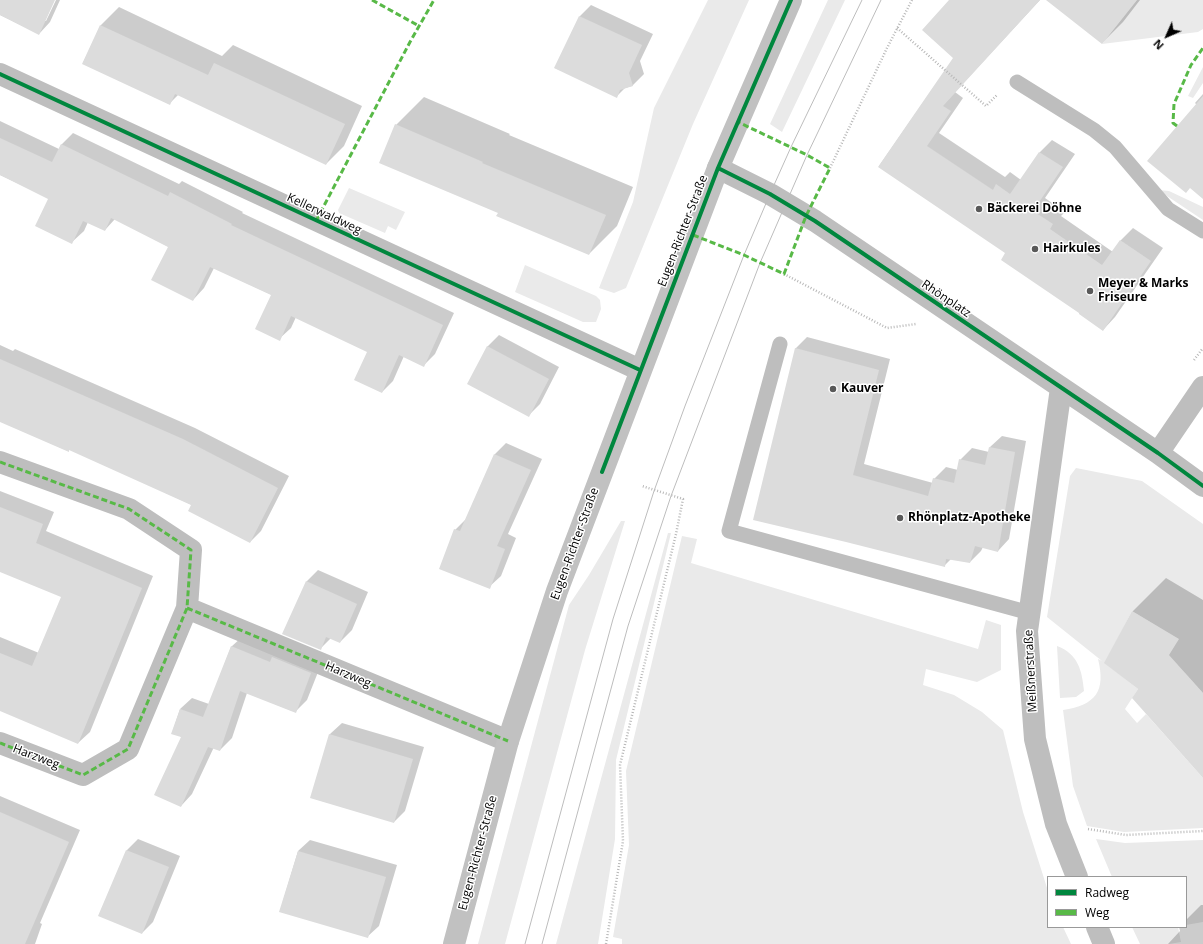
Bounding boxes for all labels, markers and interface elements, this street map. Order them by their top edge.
north arrow [1147,16,1187,56]
text: N [1150,36,1167,53]
street label: Eugen-Richter-Straße [655,173,711,289]
street label: Kellerwaldweg [284,190,364,238]
place label: Bäckerei Döhne [987,202,1082,216]
marker: Bäckerei Döhne [974,204,984,214]
place label: Hairkules [1043,242,1101,256]
marker: Hairkules [1030,244,1040,254]
street label: Rhönplatz [919,277,973,321]
place label: Meyer & Marks Friseure [1098,277,1188,305]
marker: Meyer & Marks Friseure [1085,286,1095,296]
place label: Kauver [841,382,883,396]
marker: Kauver [828,384,838,394]
street label: Eugen-Richter-Straße [548,486,602,602]
place label: Rhönplatz-Apotheke [908,511,1031,525]
marker: Rhönplatz-Apotheke [895,513,905,523]
street label: Meißnerstraße [1022,629,1040,713]
street label: Harzweg [323,659,373,691]
street label: Harzweg [11,742,61,772]
street label: Eugen-Richter-Straße [456,794,500,912]
legend [1047,876,1187,928]
text: Radweg [1085,884,1129,901]
text: Weg [1085,904,1109,921]

